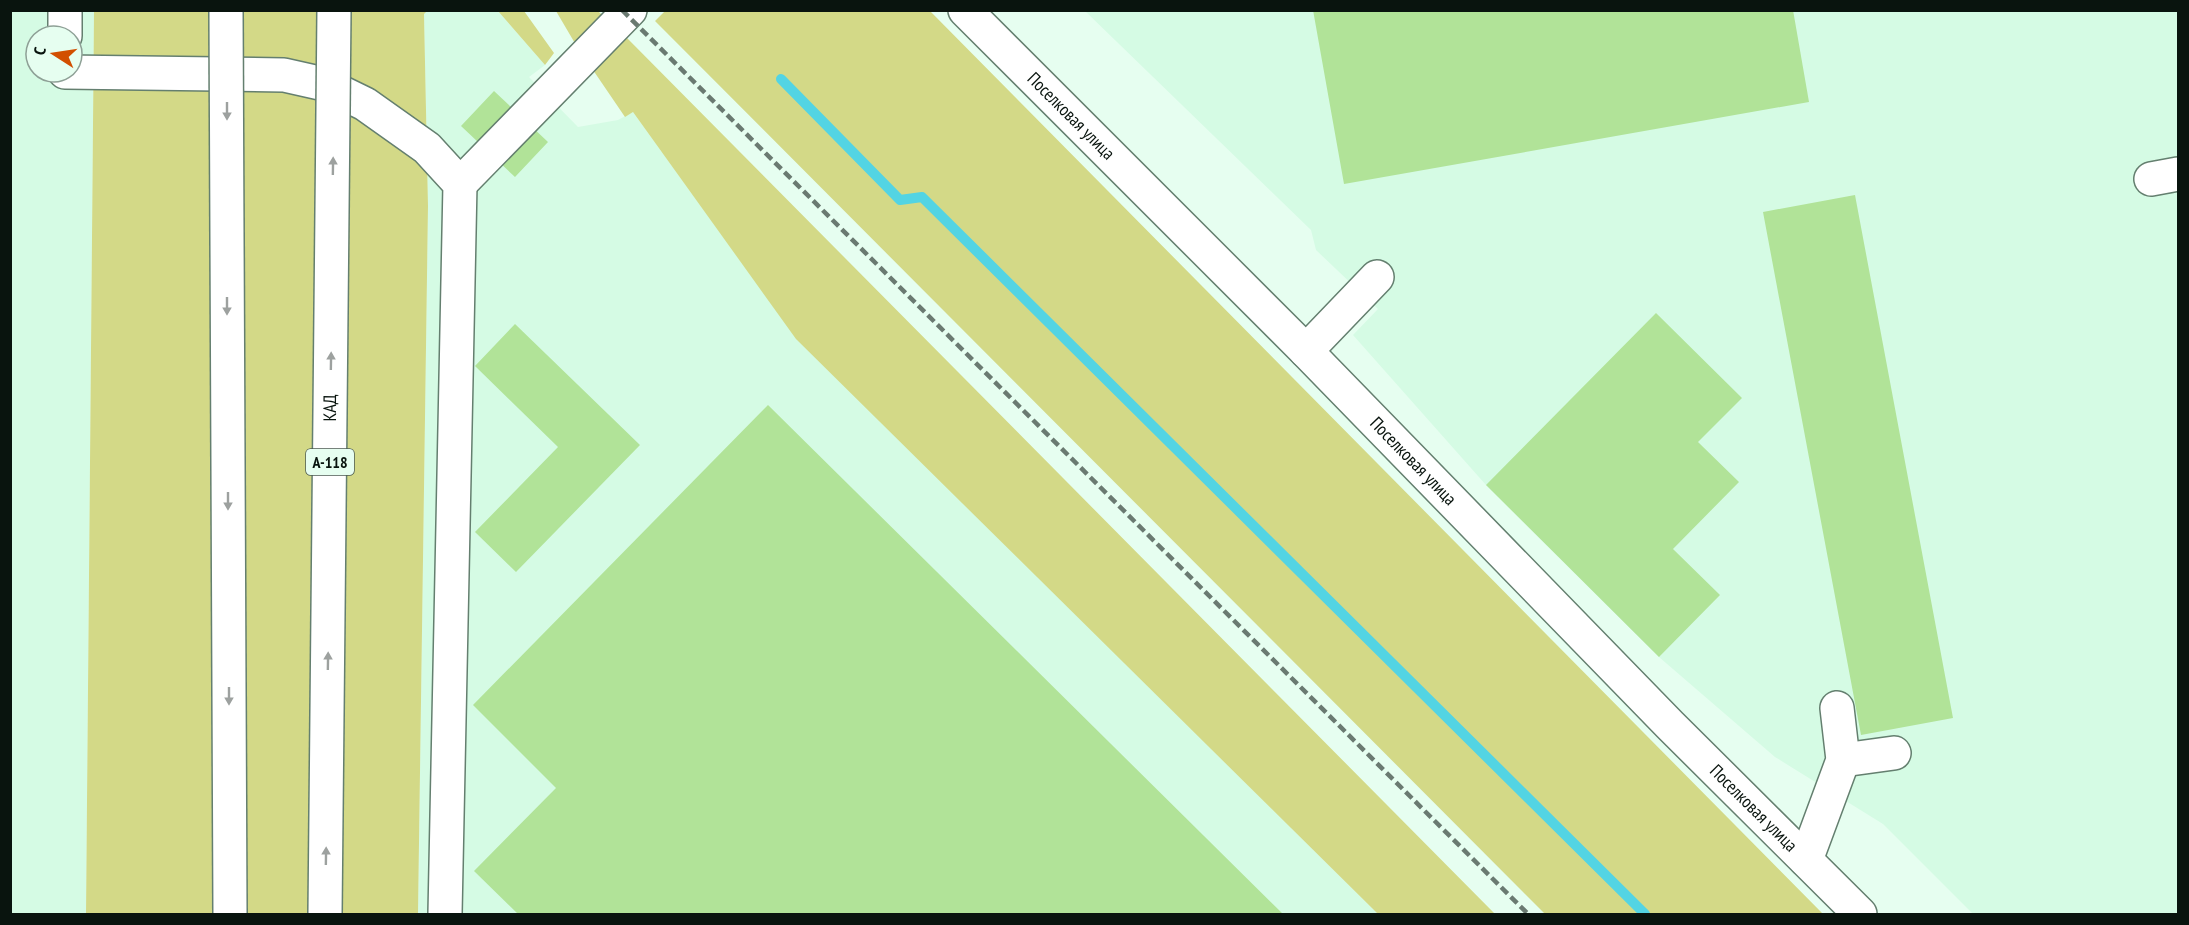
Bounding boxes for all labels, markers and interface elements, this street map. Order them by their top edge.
north arrow [24,24,84,84]
text: С [29,45,50,57]
street label: Поселковая улица [1023,67,1120,164]
one-way arrow [222,101,232,120]
one-way arrow [328,157,338,176]
one-way arrow [222,296,232,315]
one-way arrow [326,352,336,371]
street label: КАД [318,394,341,422]
street label: Поселковая улица [1365,412,1462,510]
road number: А-118 [306,449,354,475]
one-way arrow [223,491,233,510]
one-way arrow [323,652,333,671]
one-way arrow [224,686,234,705]
street label: Поселковая улица [1705,759,1803,856]
one-way arrow [321,847,331,866]

